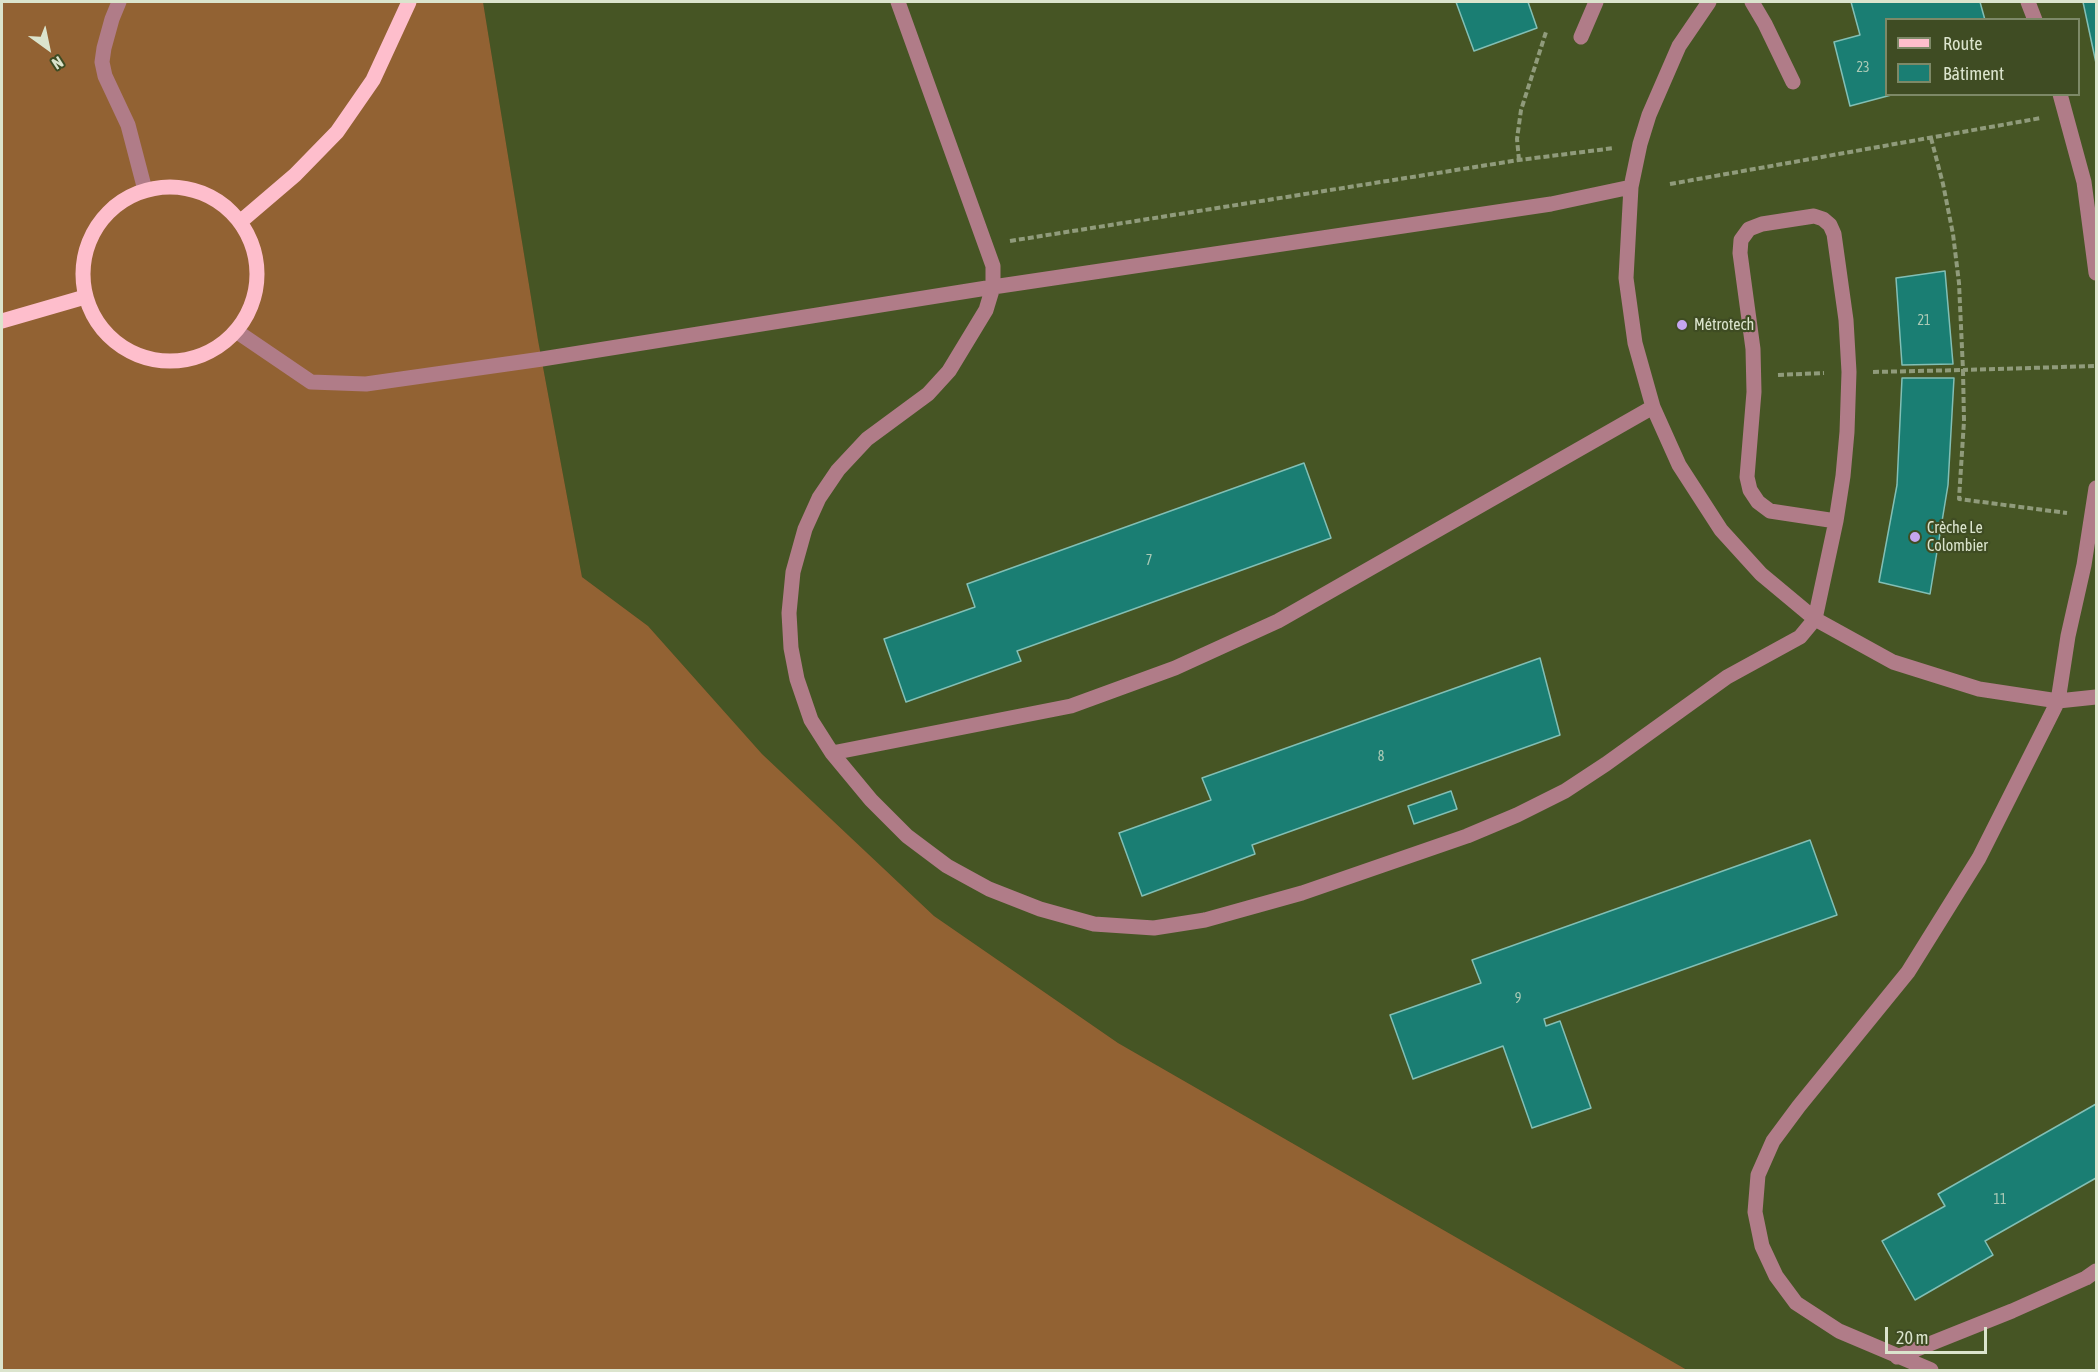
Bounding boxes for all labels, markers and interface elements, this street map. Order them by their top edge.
north arrow [18,18,78,78]
legend [1885,18,2080,96]
text: Route [1943,33,1982,54]
text: N [49,53,67,73]
house number: 23 [1856,60,1870,76]
text: Bâtiment [1943,63,2004,84]
house number: 21 [1917,313,1931,329]
place label: Métrotech [1694,315,1754,335]
marker: Métrotech [1675,318,1689,332]
place label: Crèche Le Colombier [1927,518,1988,556]
marker: Crèche Le Colombier [1908,530,1922,544]
house number: 7 [1146,553,1152,569]
house number: 8 [1378,749,1384,765]
house number: 9 [1515,991,1521,1007]
house number: 11 [1993,1192,2007,1208]
scale bar [1888,1315,1990,1353]
text: 20 m [1896,1327,1928,1348]

